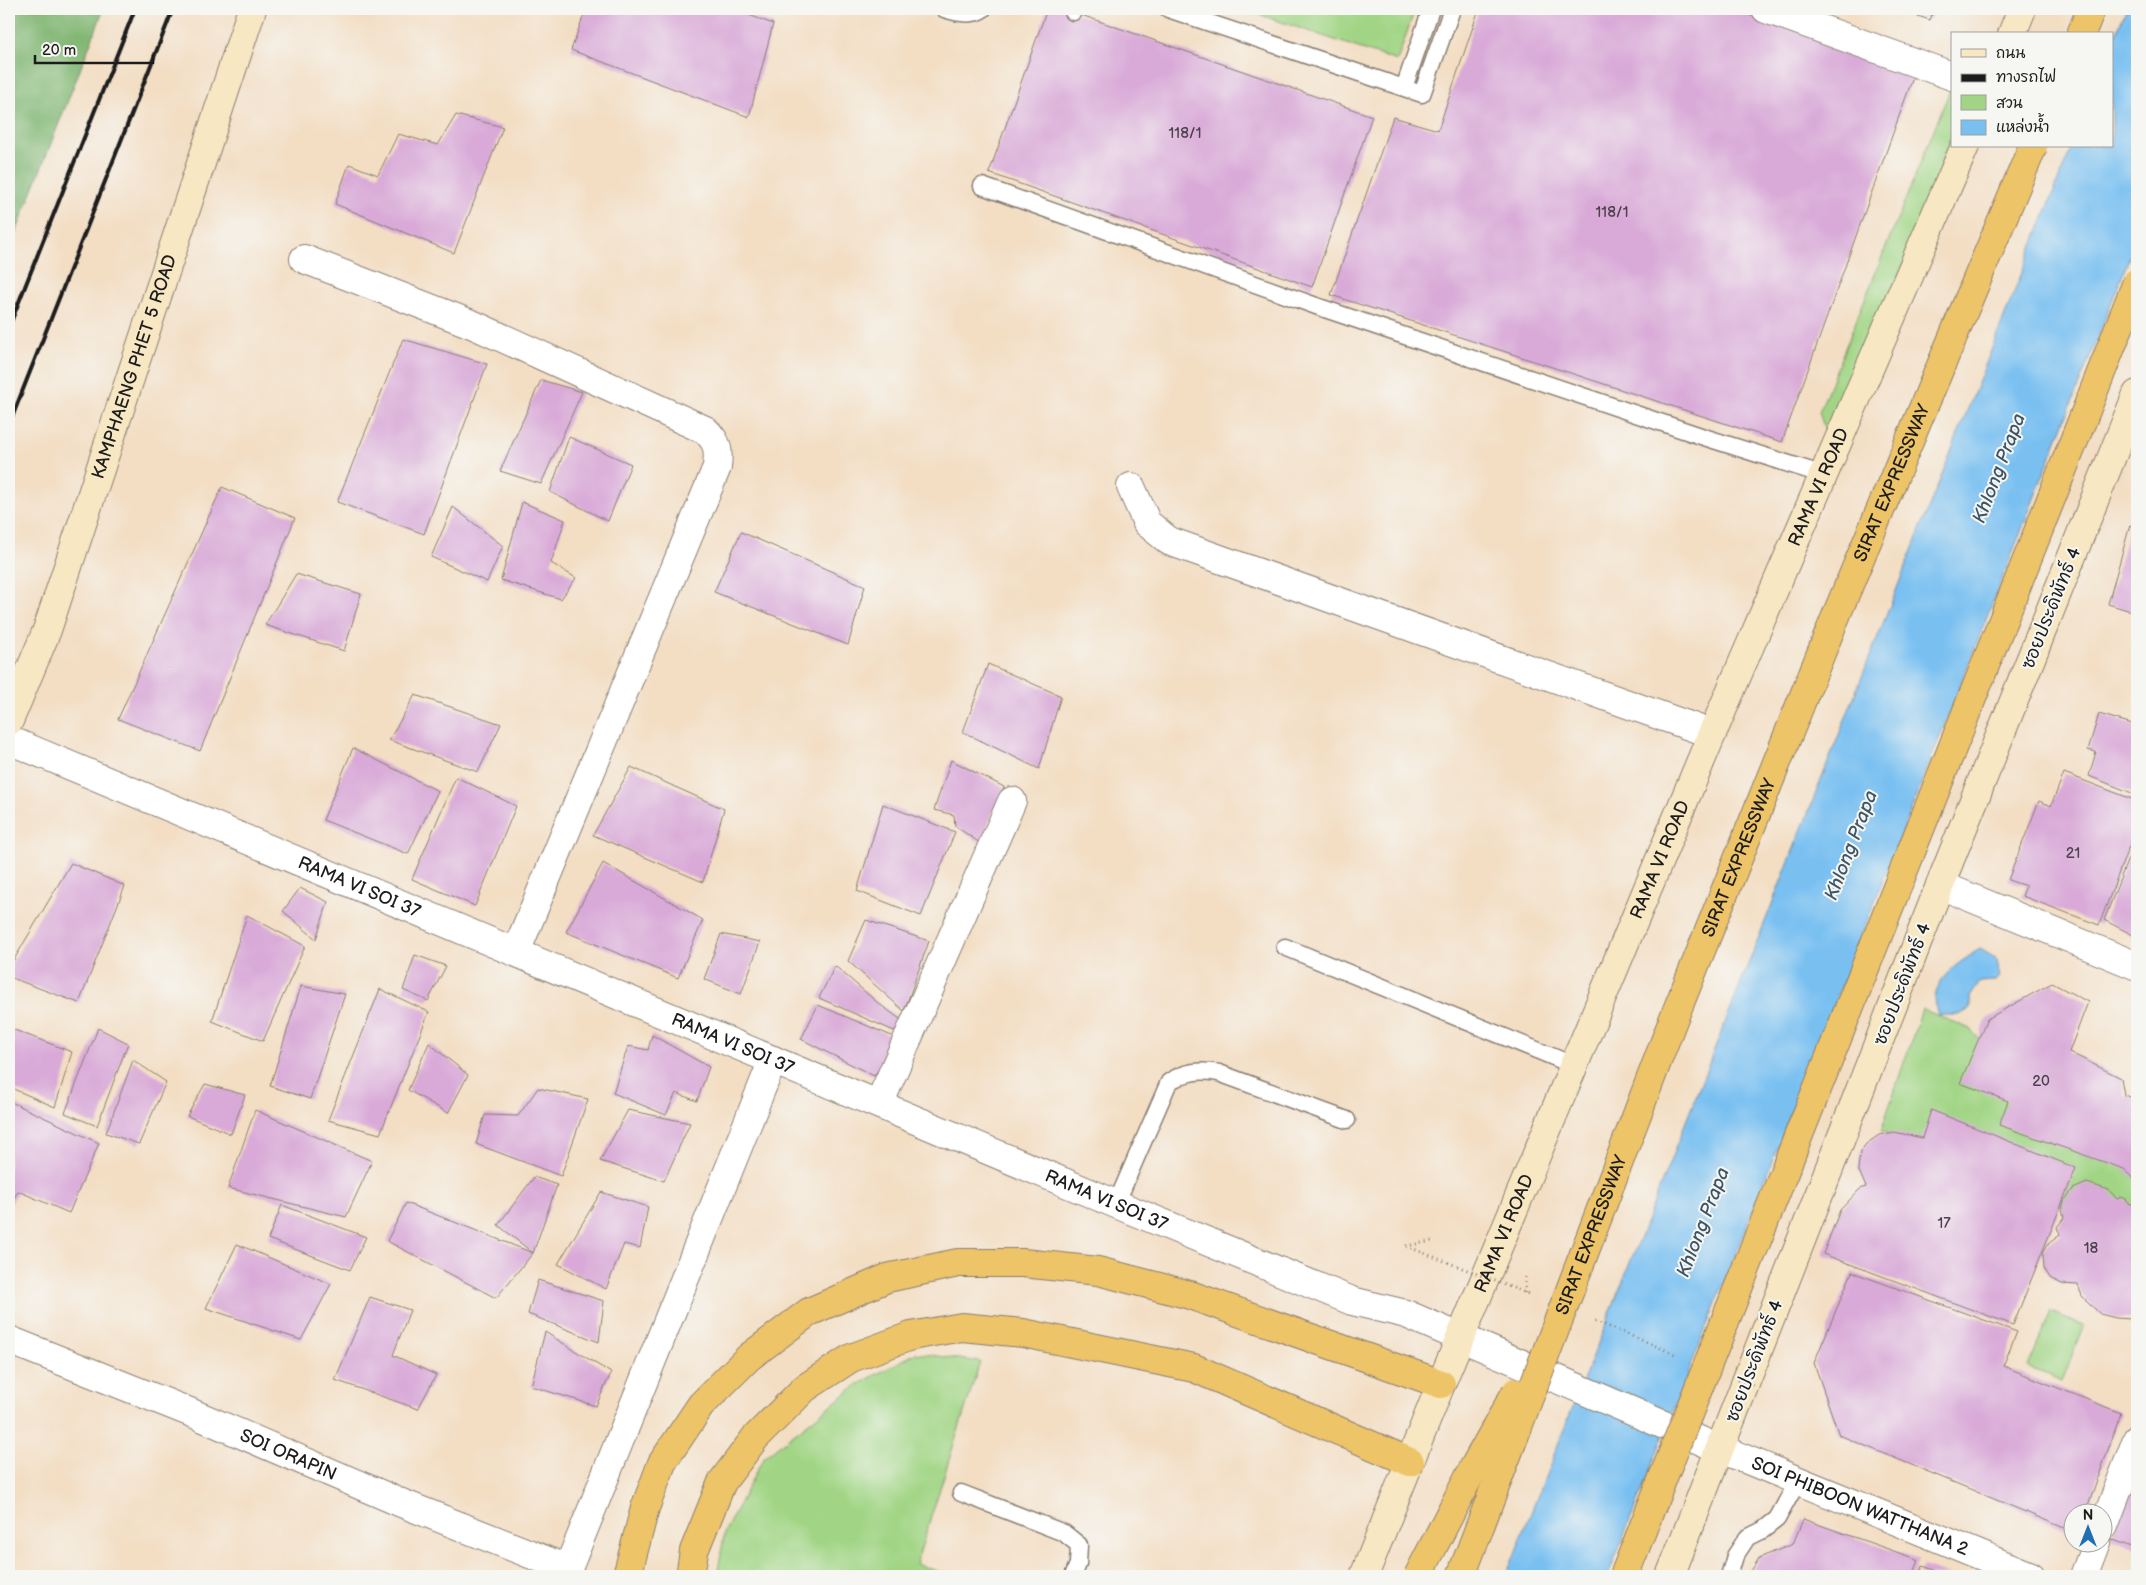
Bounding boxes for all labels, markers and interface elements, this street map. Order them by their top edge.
scale bar [35,32,152,64]
legend [1951,32,2114,148]
text: 20 m [42,41,76,60]
text: ถนน [1996,44,2025,63]
text: ทางรถไฟ [1996,67,2056,87]
text: สวน [1996,94,2023,113]
text: แหล่งน้ำ [1996,113,2050,137]
house number: 118/1 [1169,124,1201,143]
house number: 118/1 [1596,203,1628,222]
street label: KAMPHAENG PHET 5 ROAD [88,252,181,482]
street label: SIRAT EXPRESSWAY [1850,401,1935,565]
water label: Khlong Prapa [1968,410,2031,527]
street label: RAMA VI ROAD [1784,425,1853,549]
street label: ซอยประดิพัทธ์ 4 [2015,543,2085,672]
street label: SIRAT EXPRESSWAY [1698,775,1780,940]
water label: Khlong Prapa [1820,787,1883,904]
street label: RAMA VI ROAD [1626,797,1694,922]
house number: 21 [2066,844,2080,863]
street label: RAMA VI SOI 37 [295,852,424,922]
street label: ซอยประดิพัทธ์ 4 [1867,919,1935,1048]
street label: RAMA VI SOI 37 [668,1009,797,1079]
house number: 20 [2032,1072,2050,1091]
street label: SIRAT EXPRESSWAY [1552,1152,1632,1318]
water label: Khlong Prapa [1672,1164,1735,1281]
street label: RAMA VI SOI 37 [1042,1165,1171,1235]
street label: RAMA VI ROAD [1470,1171,1538,1296]
house number: 17 [1937,1214,1951,1233]
house number: 18 [2084,1239,2099,1258]
street label: ซอยประดิพัทธ์ 4 [1719,1296,1787,1425]
street label: SOI ORAPIN [237,1425,340,1485]
street label: SOI PHIBOON WATTHANA 2 [1748,1453,1972,1560]
north arrow [2064,1502,2114,1552]
text: N [2083,1507,2093,1524]

